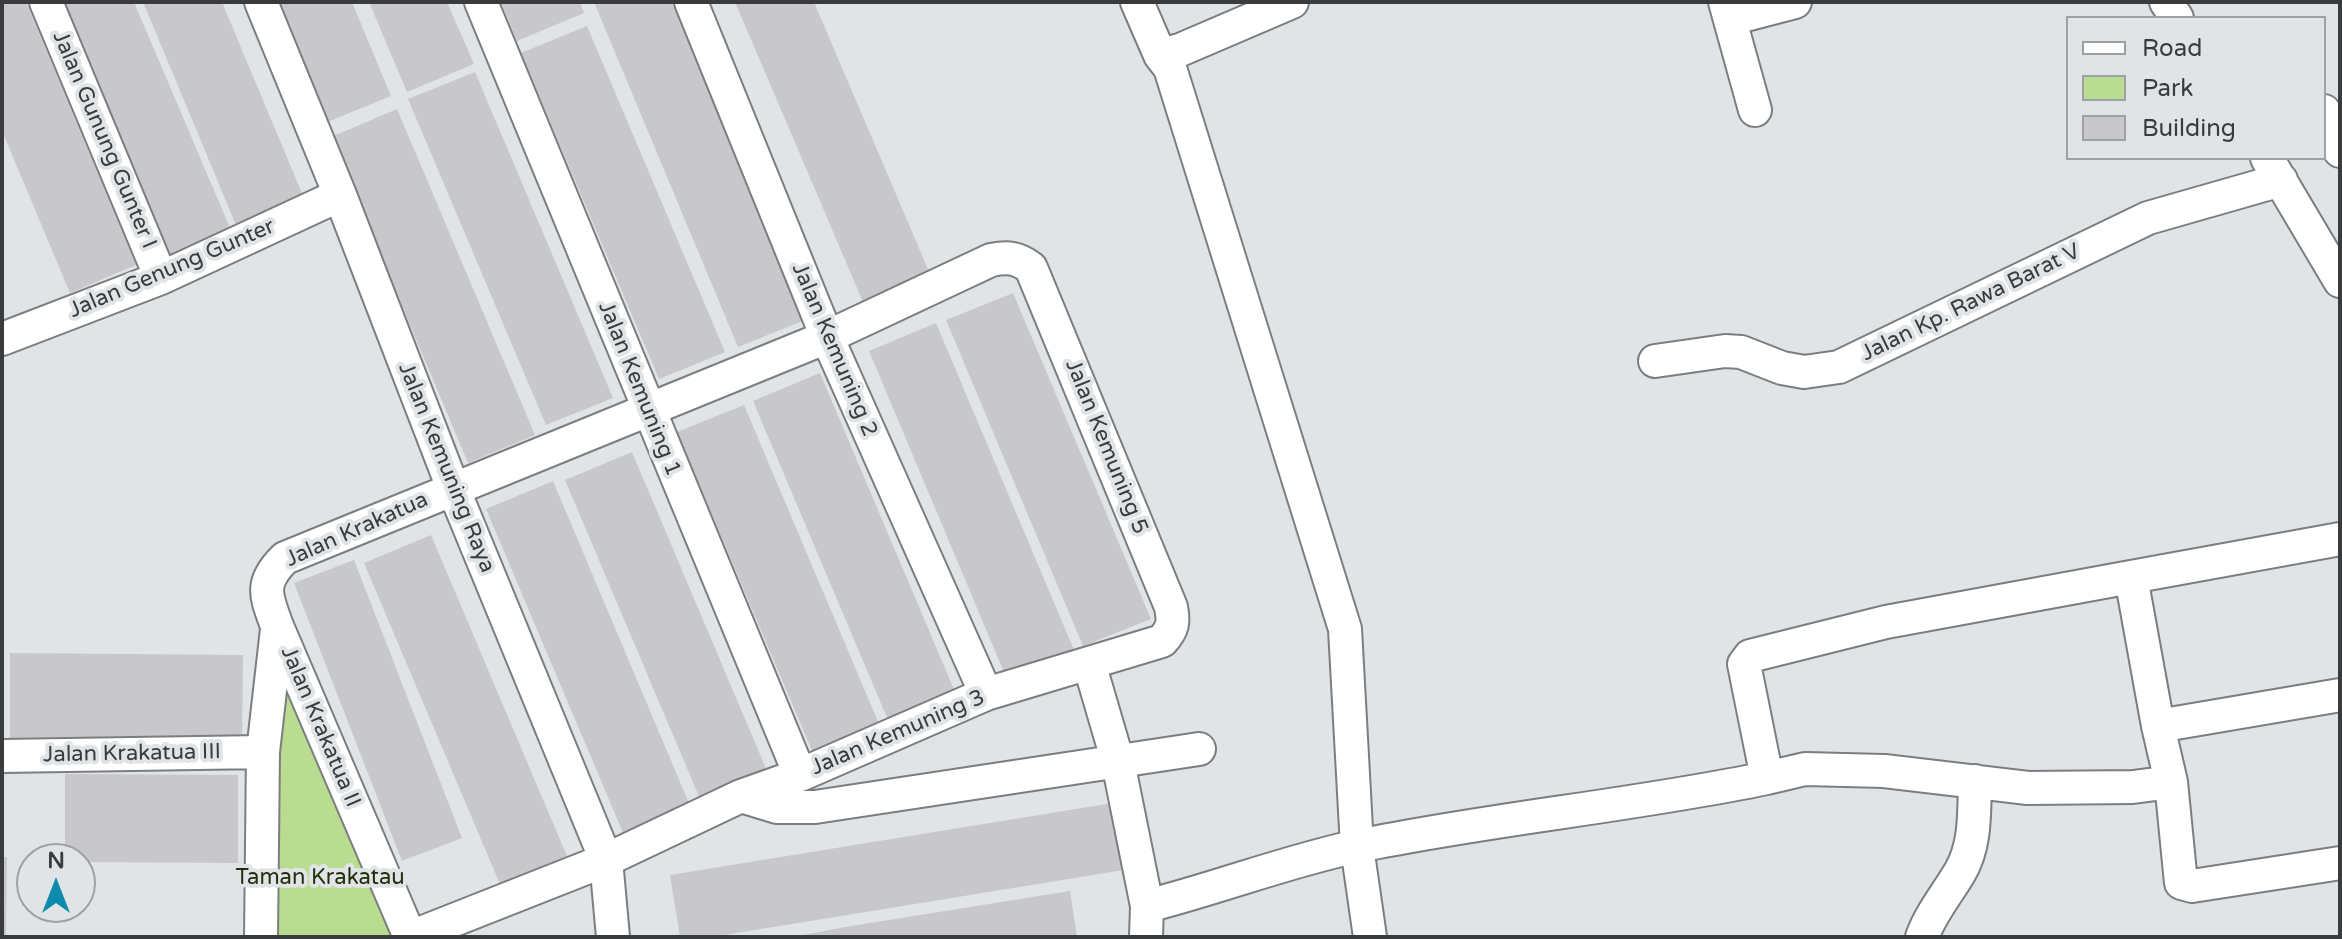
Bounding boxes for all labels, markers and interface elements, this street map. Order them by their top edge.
legend [2066,16,2326,160]
street label: Jalan Gunung Gunter I [46,27,162,253]
text: Road [2142,34,2202,63]
text: Park [2142,74,2193,103]
text: Building [2142,114,2236,143]
street label: Jalan Genung Gunter [65,214,279,324]
street label: Jalan Kp. Rawa Barat V [1857,238,2085,368]
street label: Jalan Kemuning 2 [786,259,882,441]
street label: Jalan Kemuning 1 [592,298,686,480]
street label: Jalan Kemuning 5 [1059,356,1153,538]
street label: Jalan Kemuning Raya [392,359,500,577]
street label: Jalan Krakatua [282,487,432,573]
street label: Jalan Krakatua II [274,643,366,811]
street label: Jalan Kemuning 3 [807,685,989,781]
street label: Jalan Krakatua III [43,739,221,769]
north arrow [16,843,96,923]
text: N [47,848,65,874]
park label: Taman Krakatau [235,865,405,891]

